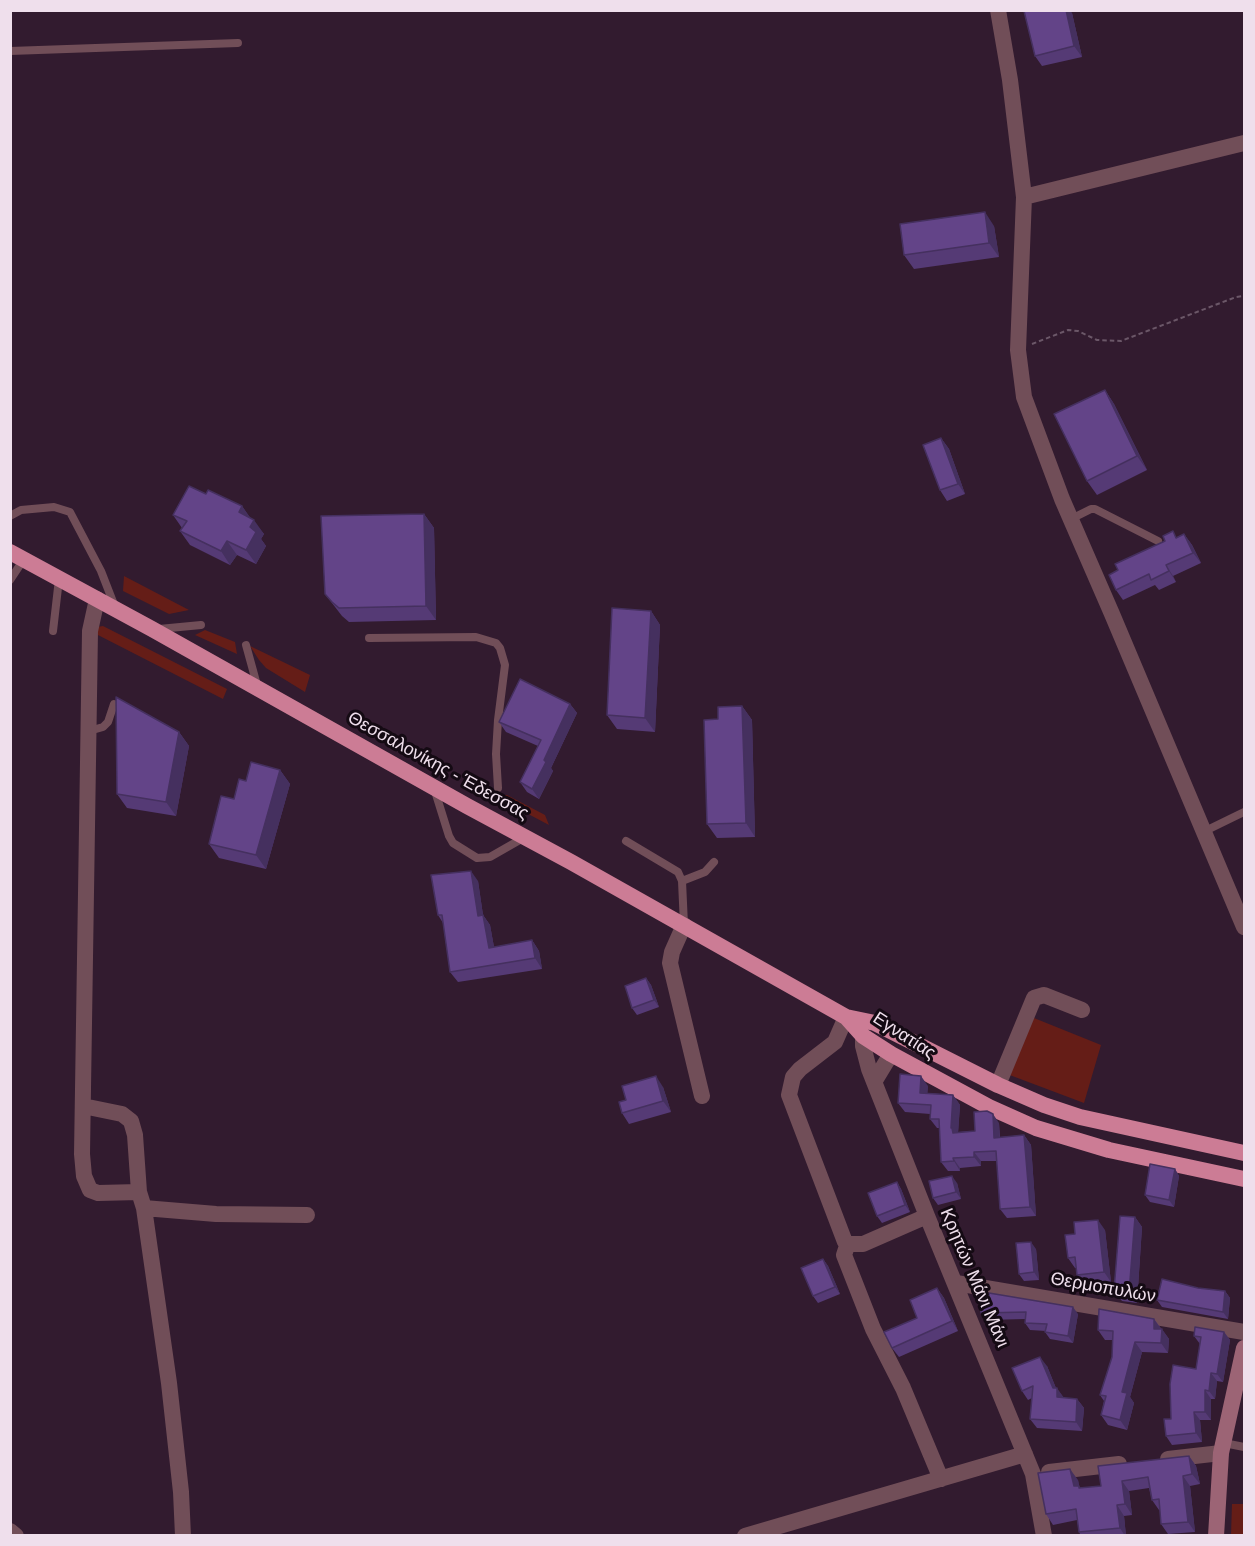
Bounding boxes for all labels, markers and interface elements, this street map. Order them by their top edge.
street label: Θεσσαλονίκης - Έδεσσας [344,707,532,825]
street label: Εγνατίας [869,1008,939,1064]
street label: Κρητών Μάνι Μάνι [935,1205,1013,1351]
street label: Θερμοπυλών [1049,1268,1157,1308]

